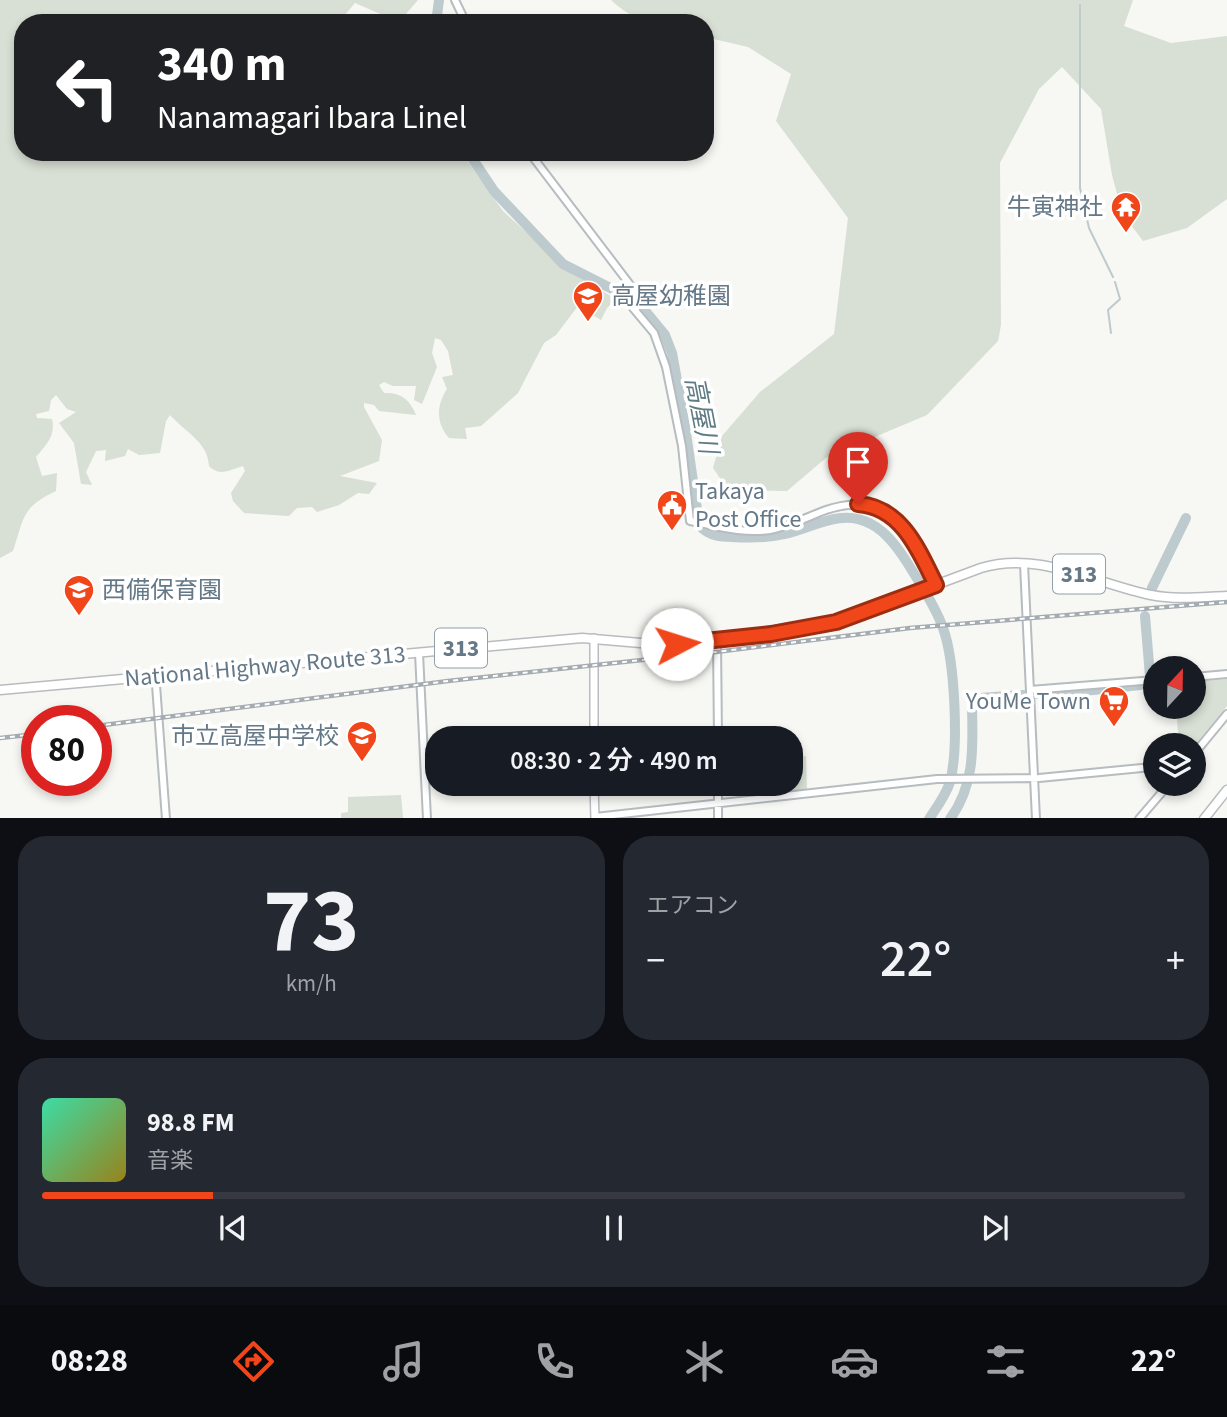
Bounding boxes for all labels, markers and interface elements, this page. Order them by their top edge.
text: 340 m [157,30,286,100]
icon: left [42,42,133,133]
text: Nanamagari Ibara Linel [157,95,467,141]
place label: 牛寅神社 [1007,190,1103,225]
temple icon: 牛寅神社 [1109,190,1143,234]
school or university icon: 高屋幼稚園 [571,279,605,323]
place label: 高屋幼稚園 [611,279,731,314]
water label: 高屋川 [676,373,728,460]
pin [828,432,888,504]
icon: arrive [839,443,877,481]
place label: Takaya Post Office [695,474,801,537]
public building icon: Takaya Post Office [655,488,689,532]
road number: 313 [1053,554,1105,594]
school or university icon: 西備保育園 [62,573,96,617]
place label: 西備保育園 [102,573,222,608]
position arrow [640,607,714,681]
road number: 313 [435,628,487,668]
street label: National Highway Route 313 [123,637,407,696]
north arrow [1143,656,1206,719]
map controls [1143,656,1206,796]
place label: YouMe Town [965,684,1091,719]
supermarket icon: YouMe Town [1097,684,1131,728]
speed limit sign: 80 [21,705,112,796]
place label: 市立高屋中学校 [171,719,339,754]
school or university icon: 市立高屋中学校 [345,719,379,763]
button: layers [1143,733,1206,796]
text: 08:30 · 2 分 · 490 m [510,742,718,779]
text: 73 [263,857,359,986]
text: エアコン [647,889,739,922]
text: 22° [880,923,951,997]
text: − [647,934,665,988]
text: + [1166,934,1185,988]
text: km/h [286,967,337,1000]
text: 98.8 FM [147,1104,235,1141]
text: 音楽 [147,1144,193,1177]
icon: previous [214,1209,252,1247]
icon: pause [595,1209,633,1247]
icon: next [976,1209,1014,1247]
icon: directions [229,1337,278,1386]
icon: music [379,1337,428,1386]
icon: phone [530,1337,579,1386]
icon: climate [680,1337,729,1386]
icon: car [830,1337,879,1386]
icon: filters [981,1337,1030,1386]
text: 08:28 [51,1338,128,1384]
text: 22° [1131,1338,1176,1384]

